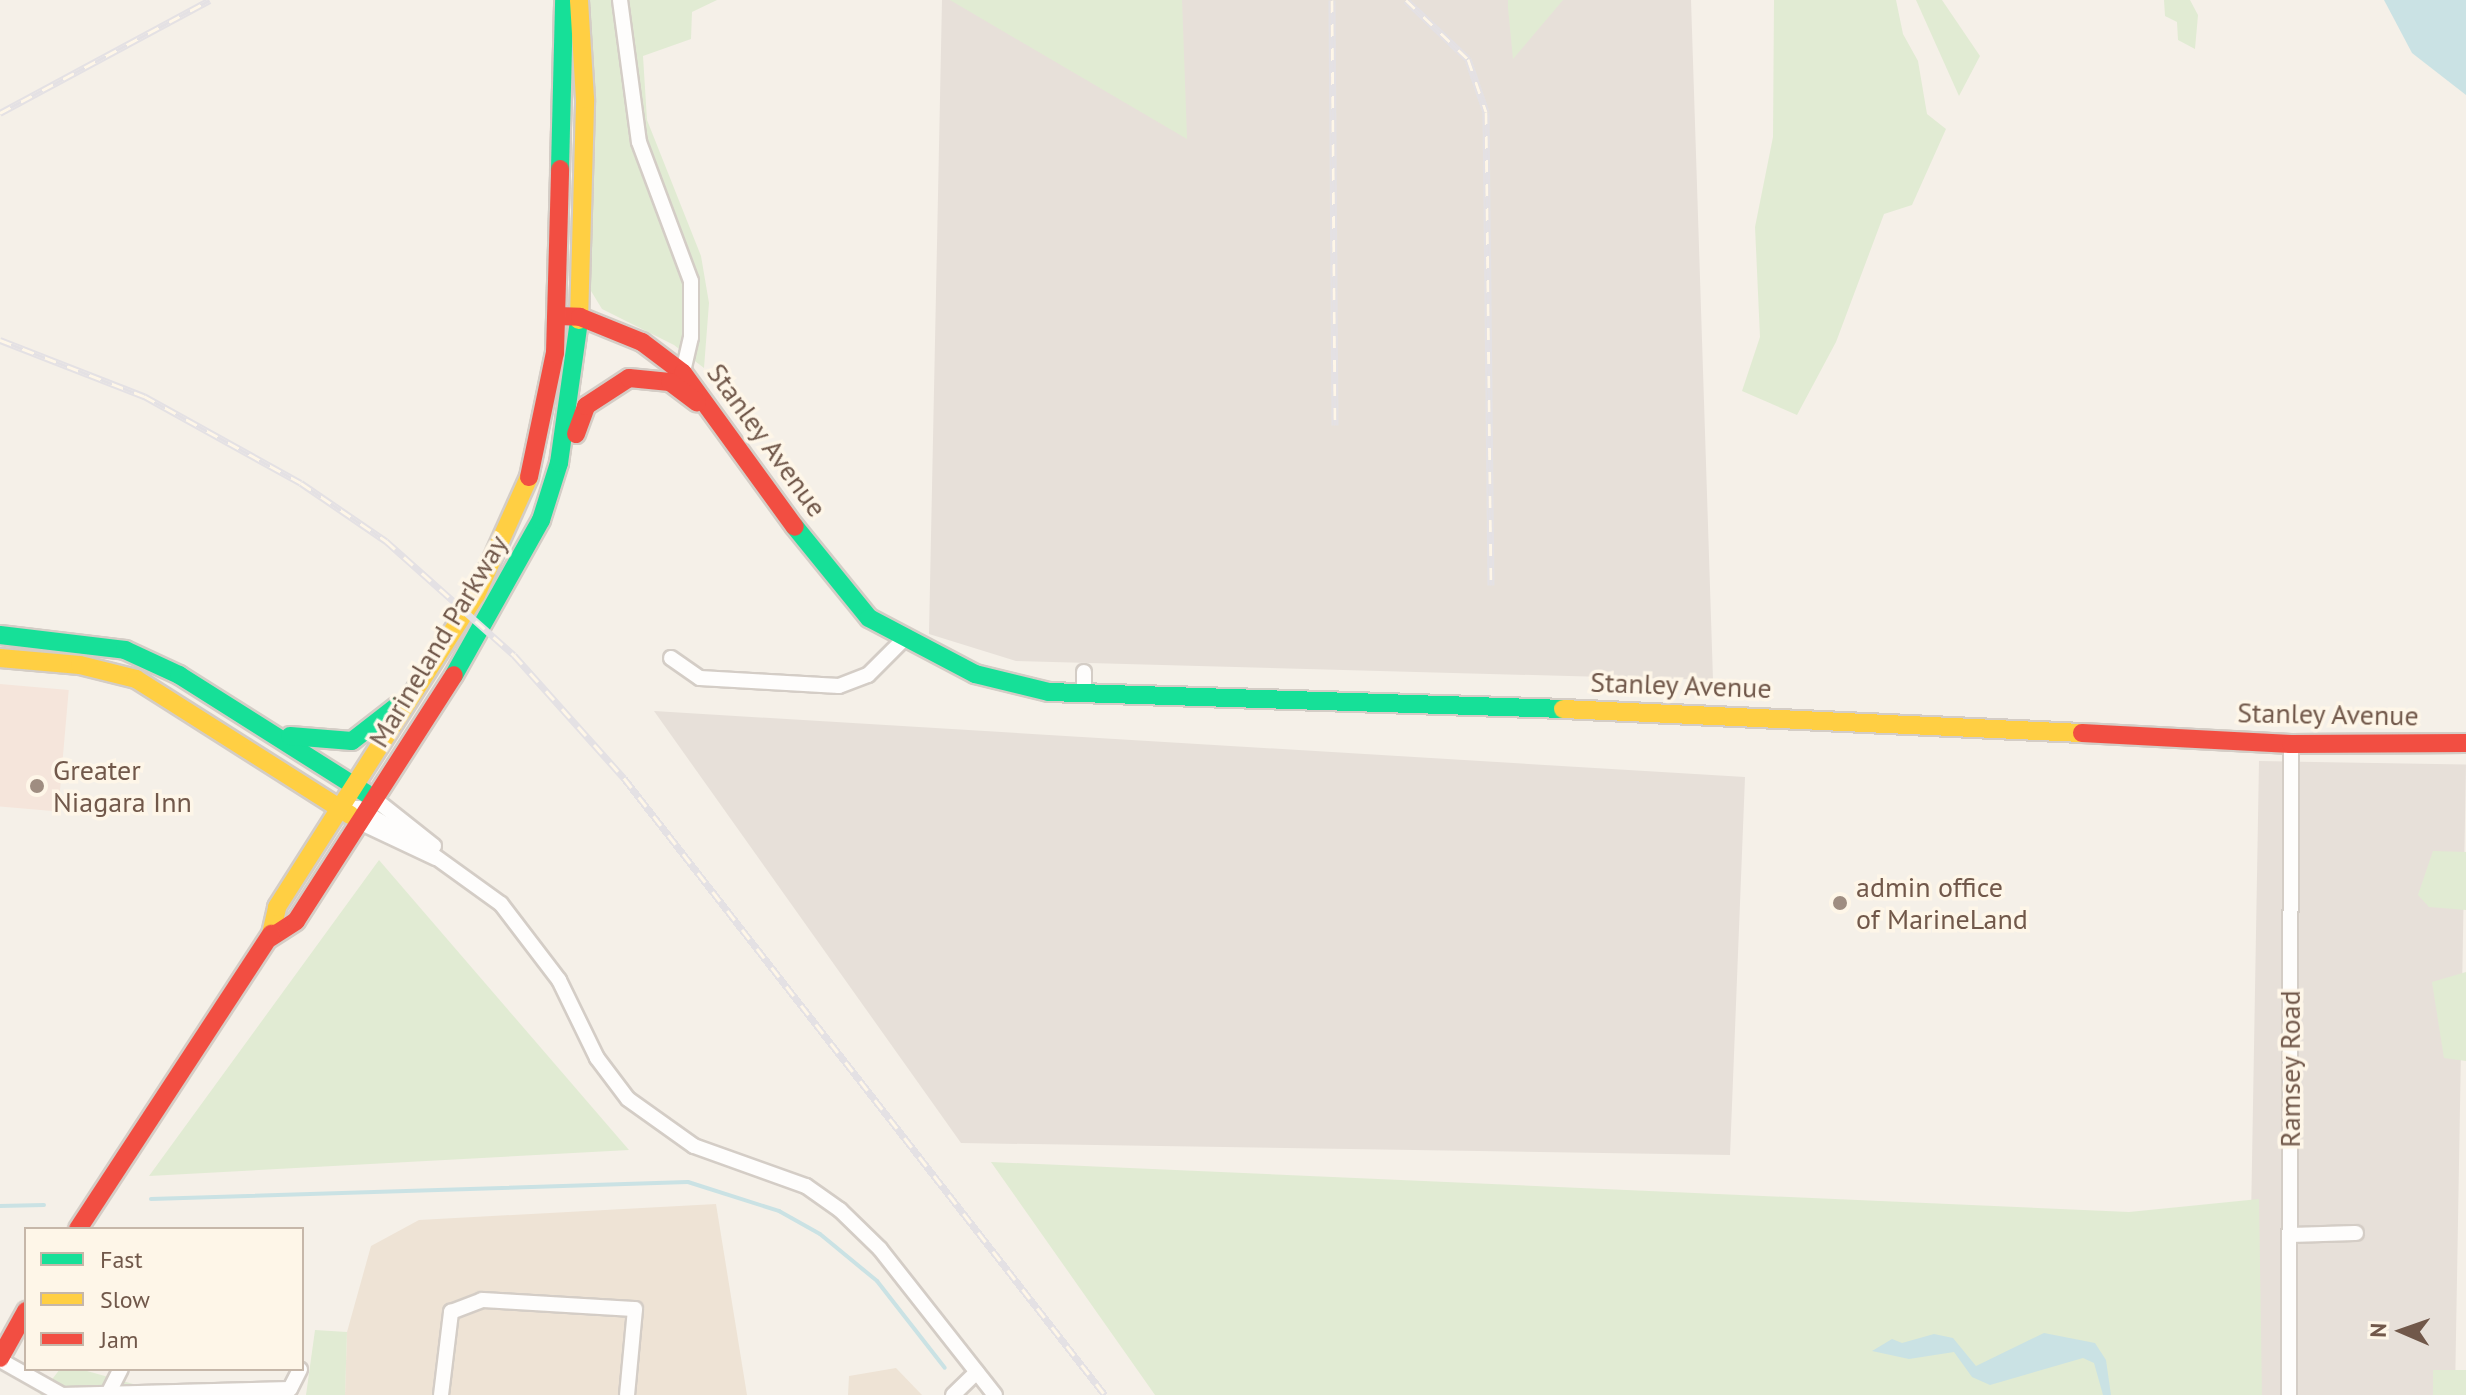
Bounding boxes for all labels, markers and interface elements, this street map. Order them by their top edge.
street label: Stanley Avenue [700,356,834,524]
street label: Marineland Parkway [361,529,515,753]
street label: Stanley Avenue [1589,665,1773,705]
street label: Stanley Avenue [2236,696,2420,732]
place label: Greater Niagara Inn [53,753,192,819]
marker: Greater Niagara Inn [28,777,46,795]
place label: admin office of MarineLand [1856,870,2028,936]
marker: admin office of MarineLand [1831,894,1849,912]
street label: Ramsey Road [2273,990,2307,1148]
legend [24,1227,304,1371]
text: Fast [100,1244,143,1275]
text: Slow [100,1284,150,1315]
north arrow [2362,1291,2442,1371]
text: N [2364,1322,2392,1338]
text: Jam [100,1324,138,1355]

